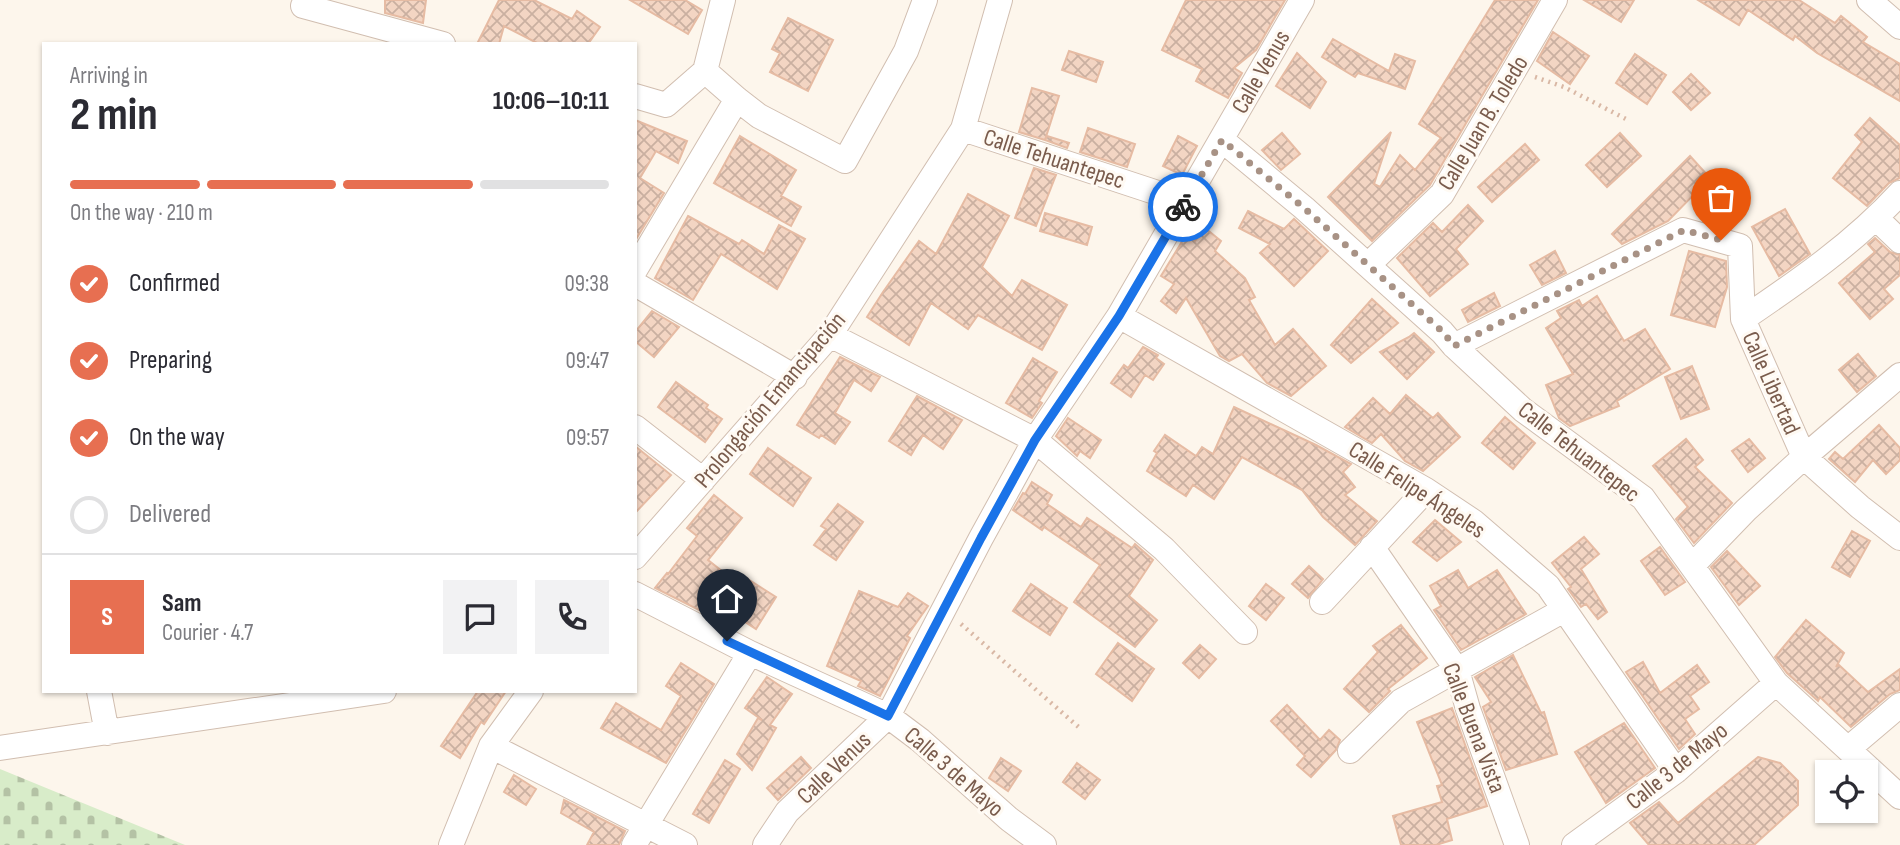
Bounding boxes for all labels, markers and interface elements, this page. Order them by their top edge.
street label: Calle Venus [1226,25,1296,119]
street label: Calle Juan B. Toledo [1431,50,1535,196]
text: Arriving in [70,62,148,90]
text: 10:06–10:11 [493,86,609,117]
text: 2 min [70,88,158,143]
street label: Calle Tehuantepec [980,123,1128,195]
pin [1691,168,1751,240]
courier [1148,172,1218,242]
icon: bag [1702,179,1740,217]
icon: bike [1164,188,1202,226]
text: On the way · 210 m [70,199,213,227]
icon: check [70,265,108,303]
text: Confirmed [129,268,220,299]
text: 09:38 [564,270,609,298]
street label: Prolongación Emancipación [688,306,852,494]
street label: Calle Libertad [1735,327,1807,439]
icon: check [70,342,108,380]
text: Preparing [129,345,212,376]
text: 09:47 [566,347,609,375]
street label: Calle Tehuantepec [1512,395,1646,509]
icon: check [70,419,108,457]
text: On the way [129,422,225,453]
text: 09:57 [566,424,609,452]
street label: Calle Felipe Ángeles [1343,435,1491,545]
text: Delivered [129,499,211,530]
pin [697,569,757,641]
button: chat [443,580,517,654]
button: phone [535,580,609,654]
icon: home [708,580,746,618]
text: Sam [162,588,202,619]
text: S [101,602,113,633]
text: Courier · 4.7 [162,619,253,647]
street label: Calle Buena Vista [1436,659,1512,797]
street label: Calle 3 de Mayo [1620,716,1734,816]
street label: Calle 3 de Mayo [898,721,1010,823]
street label: Calle Venus [791,726,877,810]
map controls [1815,760,1878,823]
button: locate [1815,760,1878,823]

